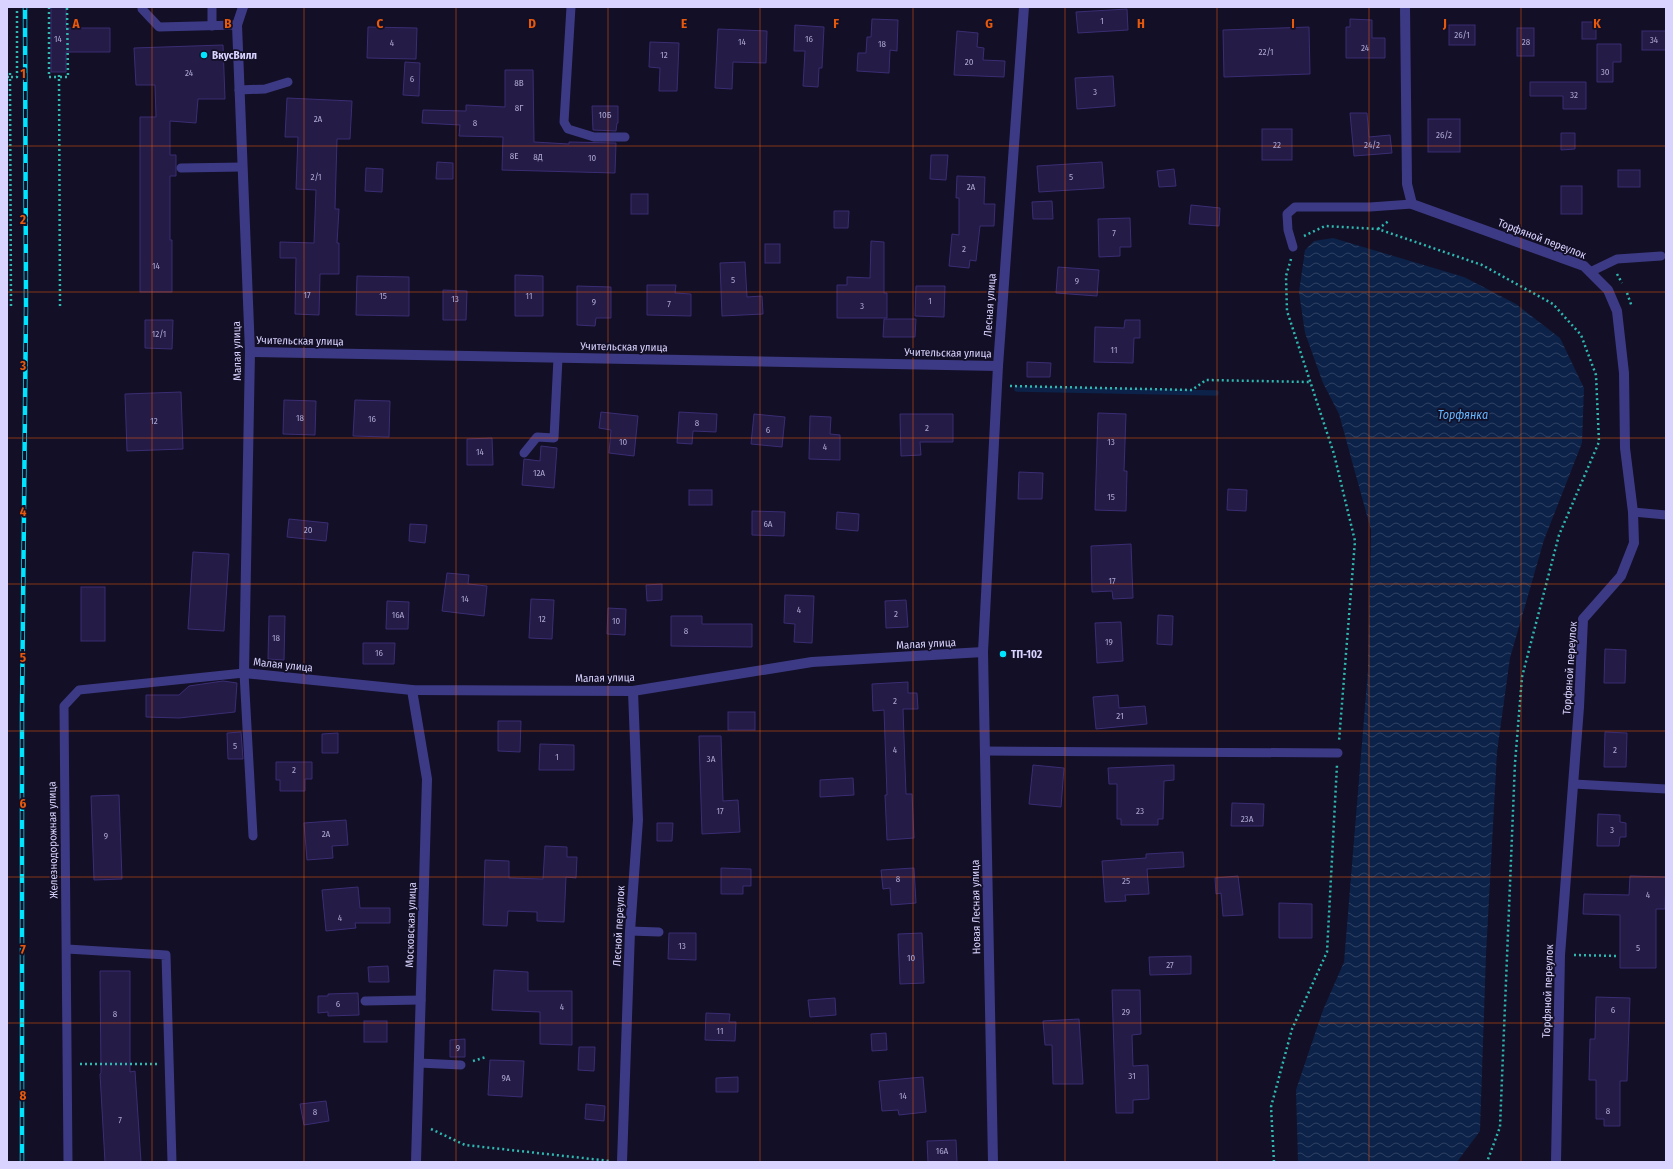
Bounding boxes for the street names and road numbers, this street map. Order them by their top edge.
street label: Торфяной переулок [1496,216,1589,262]
street label: Лесная улица [981,273,999,337]
street label: Малая улица [230,321,244,381]
street label: Учительская улица [255,334,344,348]
street label: Учительская улица [579,340,668,354]
street label: Учительская улица [903,346,992,360]
street label: Торфяной переулок [1560,620,1580,715]
street label: Малая улица [896,636,956,652]
street label: Малая улица [253,655,313,675]
street label: Малая улица [575,671,635,685]
street label: Железнодорожная улица [45,781,61,899]
street label: Новая Лесная улица [969,860,983,954]
street label: Московская улица [403,882,419,968]
street label: Лесной переулок [610,885,628,967]
street label: Торфяной переулок [1540,943,1556,1038]

